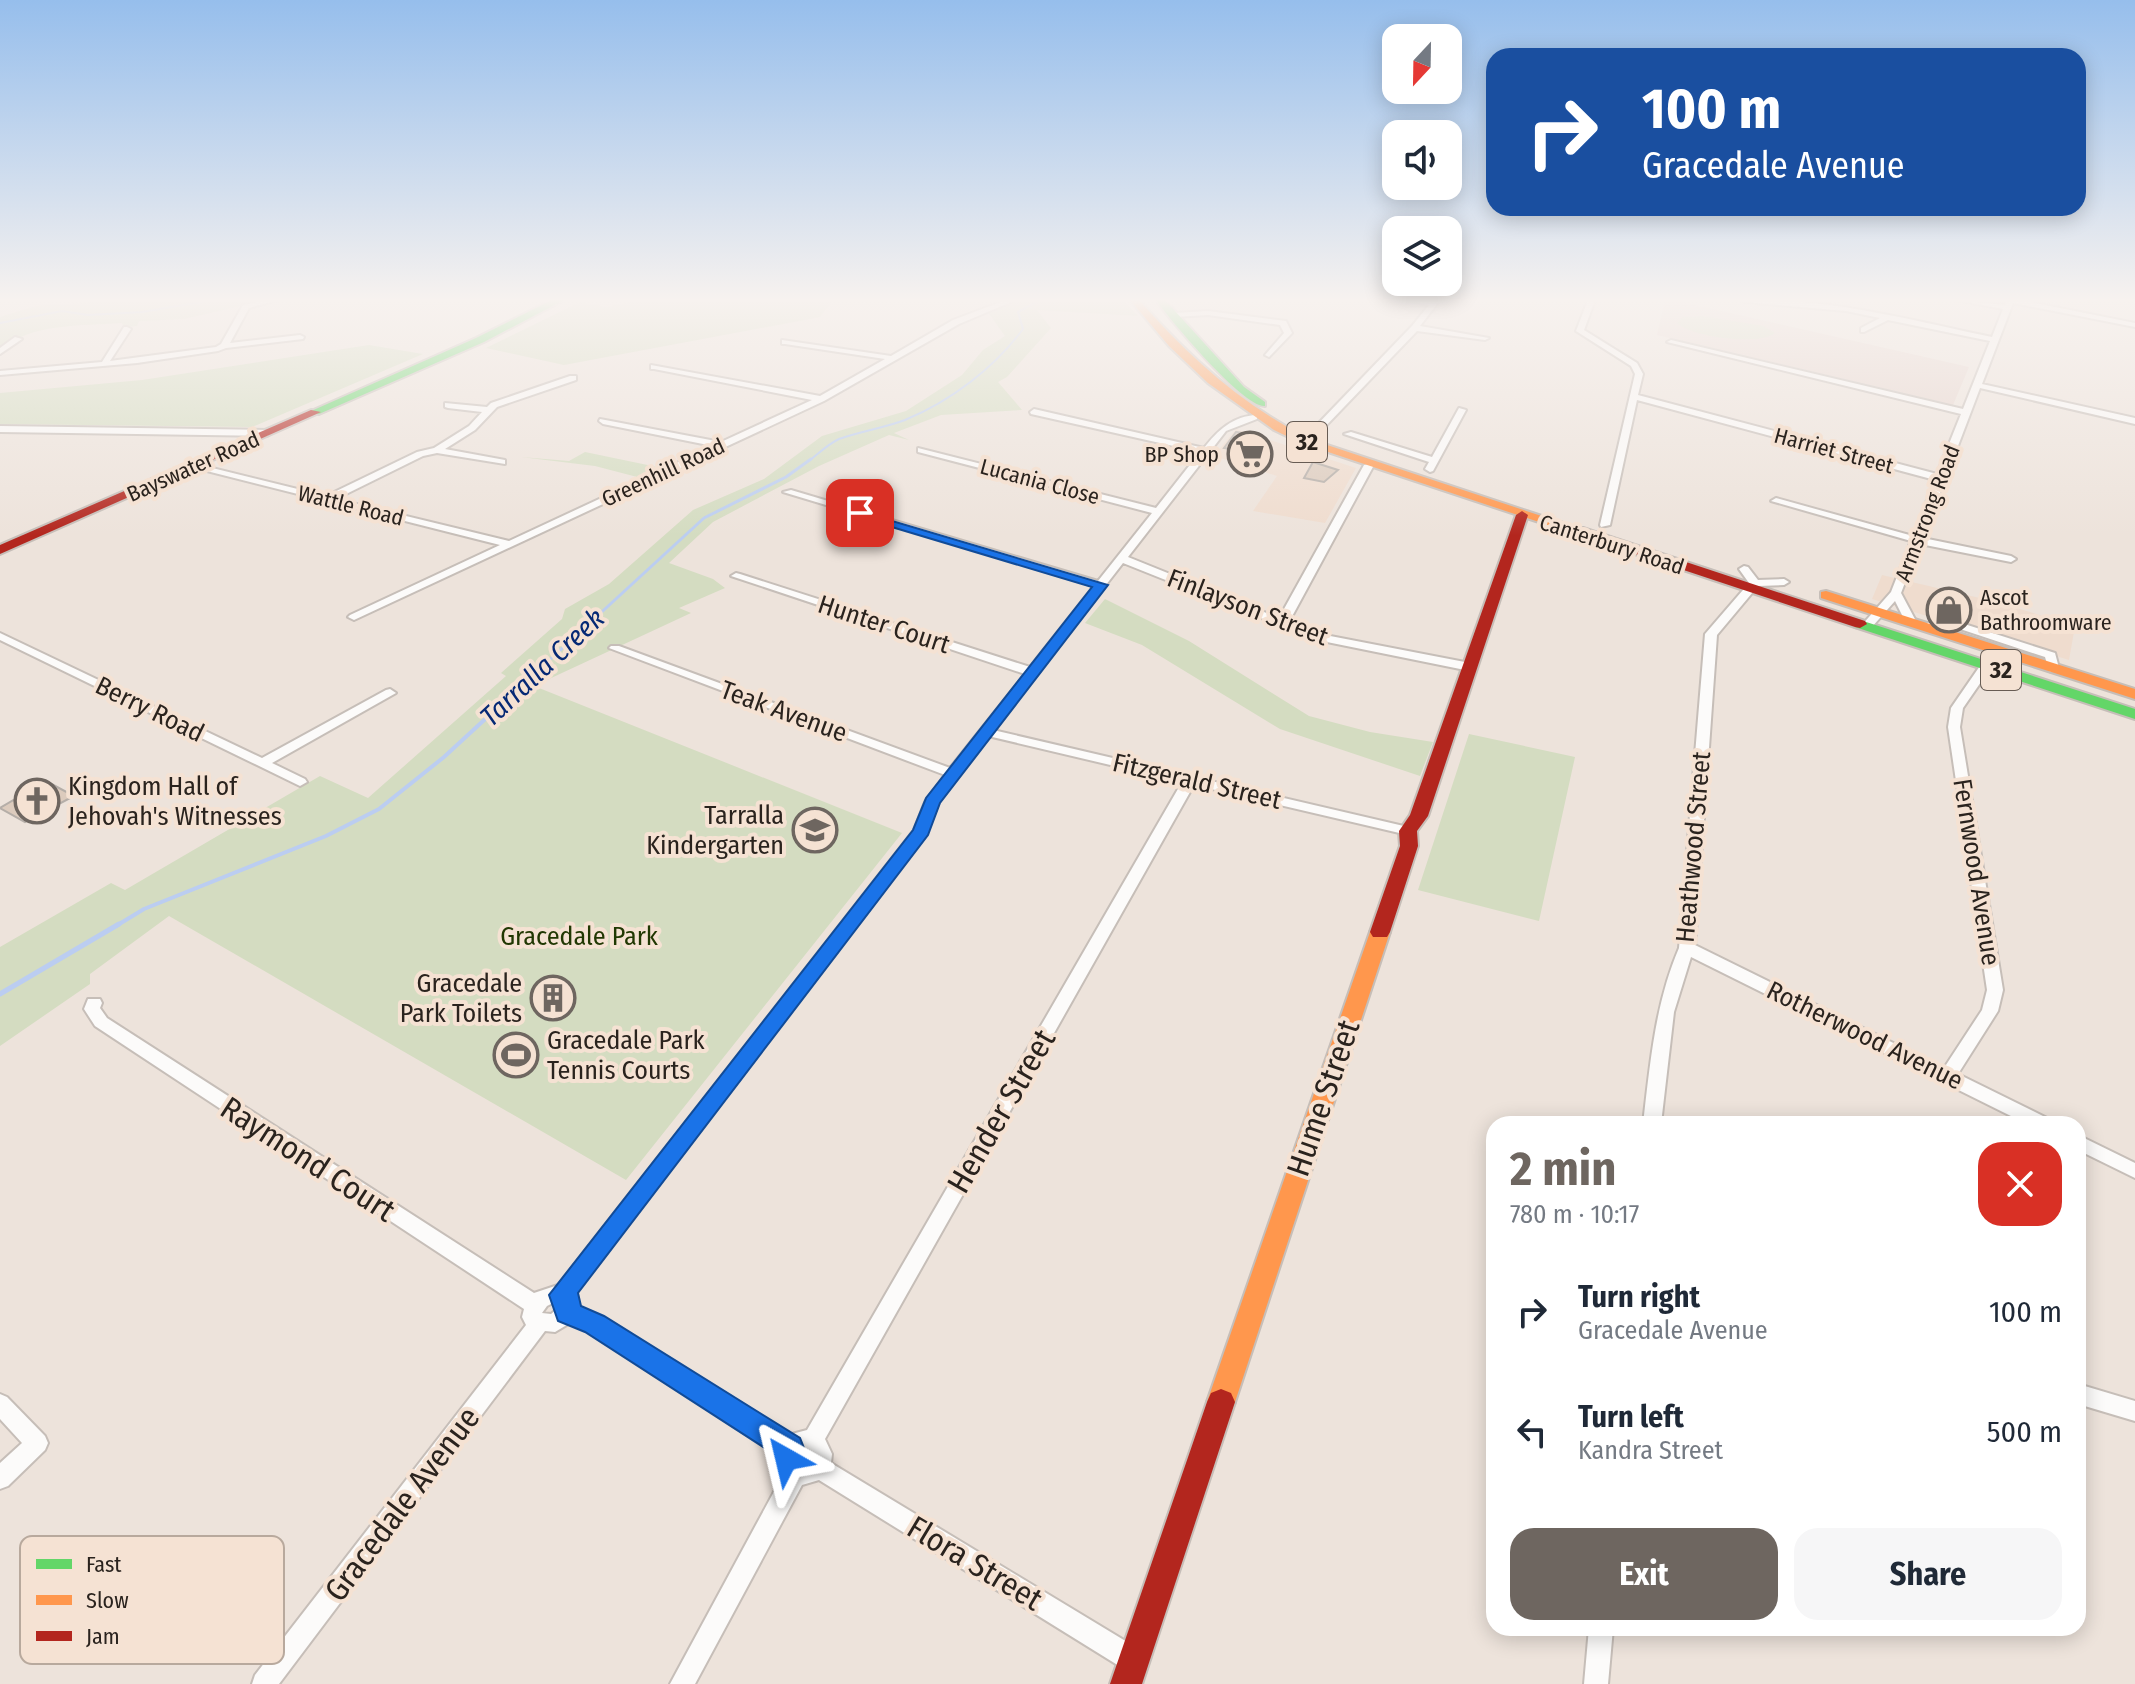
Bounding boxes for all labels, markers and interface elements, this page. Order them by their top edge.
north arrow [1382,24,1462,104]
map controls [1382,24,1462,296]
text: 100 m [1642,76,1781,143]
icon: right [1510,80,1614,184]
button: sound [1382,120,1462,200]
text: Gracedale Avenue [1642,144,1905,188]
button: layers [1382,216,1462,296]
road number: 32 [1287,422,1327,462]
street label: Harriet Street [1771,422,1897,480]
street label: Bayswater Road [123,425,264,508]
supermarket icon: BP Shop [1226,430,1274,478]
street label: Greenhill Road [597,432,729,513]
place label: BP Shop [1145,441,1219,468]
street label: Armstrong Road [1889,441,1966,585]
street label: Lucania Close [977,453,1103,510]
street label: Wattle Road [295,479,407,532]
pin [826,479,894,547]
icon: arrive [838,491,882,535]
street label: Canterbury Road [1536,508,1687,581]
street label: Finlayson Street [1163,563,1333,653]
place label: Ascot Bathroomware [1980,584,2112,636]
shop icon: Ascot Bathroomware [1925,586,1973,634]
street label: Hunter Court [814,589,954,660]
water label: Tarralla Creek [473,602,611,733]
road number: 32 [1981,650,2021,690]
street label: Berry Road [90,670,209,749]
street label: Teak Avenue [716,674,851,749]
street label: Fitzgerald Street [1110,747,1285,816]
street label: Heathwood Street [1670,750,1717,944]
place label: Kingdom Hall of Jehovah's Witnesses [68,771,282,832]
street label: Fernwood Avenue [1946,776,2007,968]
church icon: Kingdom Hall of Jehovah's Witnesses [13,777,61,825]
place label: Tarralla Kindergarten [646,800,784,861]
school or university icon: Tarralla Kindergarten [791,806,839,854]
park label: Gracedale Park [500,921,659,952]
place label: Gracedale Park Toilets [400,968,522,1029]
building icon: Gracedale Park Toilets [529,974,577,1022]
street label: Rotherwood Avenue [1762,975,1968,1096]
street label: Hume Street [1279,1014,1368,1181]
street label: Hender Street [939,1022,1063,1199]
place label: Gracedale Park Tennis Courts [547,1025,706,1086]
sports icon: Gracedale Park Tennis Courts [492,1031,540,1079]
street label: Raymond Court [214,1088,403,1230]
text: 2 min [1510,1140,1616,1198]
button: close [1978,1142,2062,1226]
text: 780 m · 10:17 [1510,1199,1639,1230]
text: Turn right [1578,1279,1700,1315]
icon: right [1510,1290,1554,1334]
text: 100 m [1989,1294,2062,1330]
text: Gracedale Avenue [1578,1315,1768,1346]
street label: Gracedale Avenue [317,1399,487,1609]
text: Turn left [1578,1399,1684,1435]
icon: left [1510,1410,1554,1454]
text: 500 m [1987,1414,2062,1450]
position arrow [744,1417,828,1501]
text: Kandra Street [1578,1435,1723,1466]
street label: Flora Street [901,1508,1050,1618]
button: Exit [1510,1528,1778,1620]
button: Share [1794,1528,2062,1620]
legend [20,1536,284,1664]
text: Fast [86,1551,122,1578]
text: Slow [86,1587,129,1614]
text: Jam [86,1623,120,1650]

